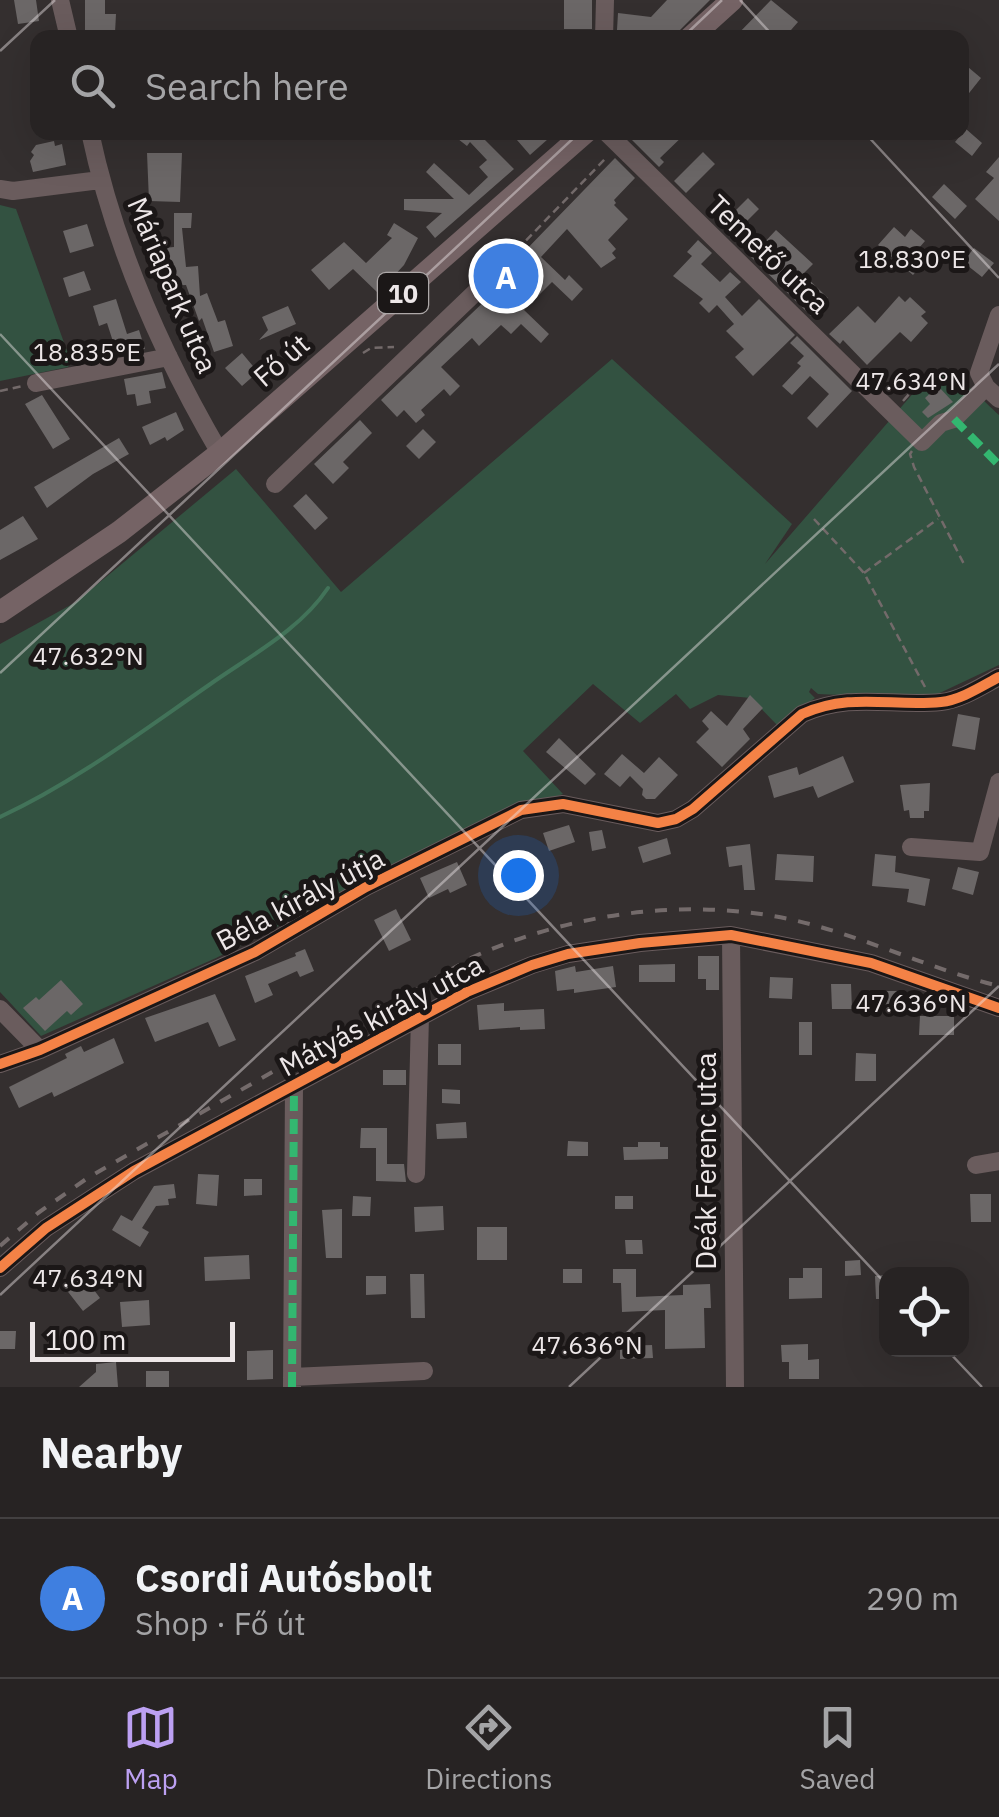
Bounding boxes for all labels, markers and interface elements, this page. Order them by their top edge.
search box [30,30,969,140]
icon: search [65,58,120,113]
text: Search here [145,61,349,110]
street label: Temető utca [700,186,838,322]
street label: Máriapark utca [119,192,227,379]
pin: A [474,238,538,314]
text: 18.830°E [858,242,966,275]
road number: 10 [378,273,428,313]
street label: Fő út [245,325,317,395]
text: 18.835°E [33,335,141,368]
text: 47.634°N [855,364,967,397]
text: 47.632°N [32,639,144,672]
street label: Béla király útja [210,839,391,959]
your location [493,850,544,901]
street label: Mátyás király utca [273,946,489,1084]
text: 47.636°N [855,986,967,1019]
street label: Deák Ferenc utca [687,1052,724,1270]
text: 47.634°N [32,1261,144,1294]
map controls [879,1267,969,1357]
button: locate [879,1267,969,1357]
scale bar [30,1317,235,1362]
text: 100 m [45,1321,126,1358]
text: 47.636°N [531,1328,643,1361]
text: Nearby [40,1425,182,1480]
text: Csordi Autósbolt [135,1553,433,1602]
text: A [62,1577,83,1619]
text: 290 m [866,1577,959,1619]
text: Shop · Fő út [135,1602,306,1644]
tab: Map [123,1700,178,1797]
tab: Directions [425,1700,553,1797]
tab: Saved [799,1700,876,1797]

